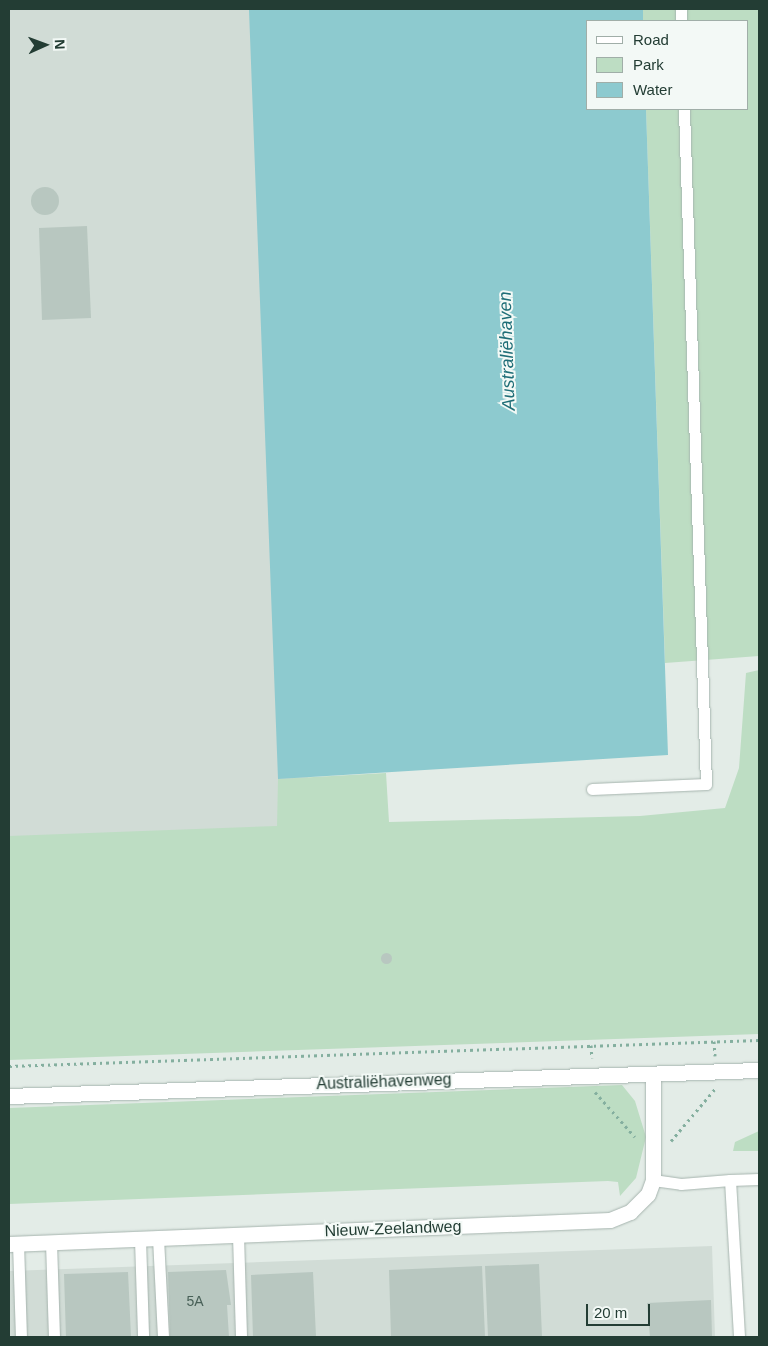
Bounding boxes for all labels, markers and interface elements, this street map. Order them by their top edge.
north arrow [20,20,70,70]
legend [586,20,748,110]
text: Road [633,31,669,48]
text: N [52,39,68,50]
text: Park [633,56,664,73]
text: Water [633,81,672,98]
water label: Australiëhaven [494,291,520,411]
street label: Australiëhavenweg [316,1070,452,1094]
street label: Nieuw-Zeelandweg [324,1217,462,1241]
house number: 5A [186,1293,204,1309]
scale bar [588,1294,652,1326]
text: 20 m [594,1304,627,1321]

